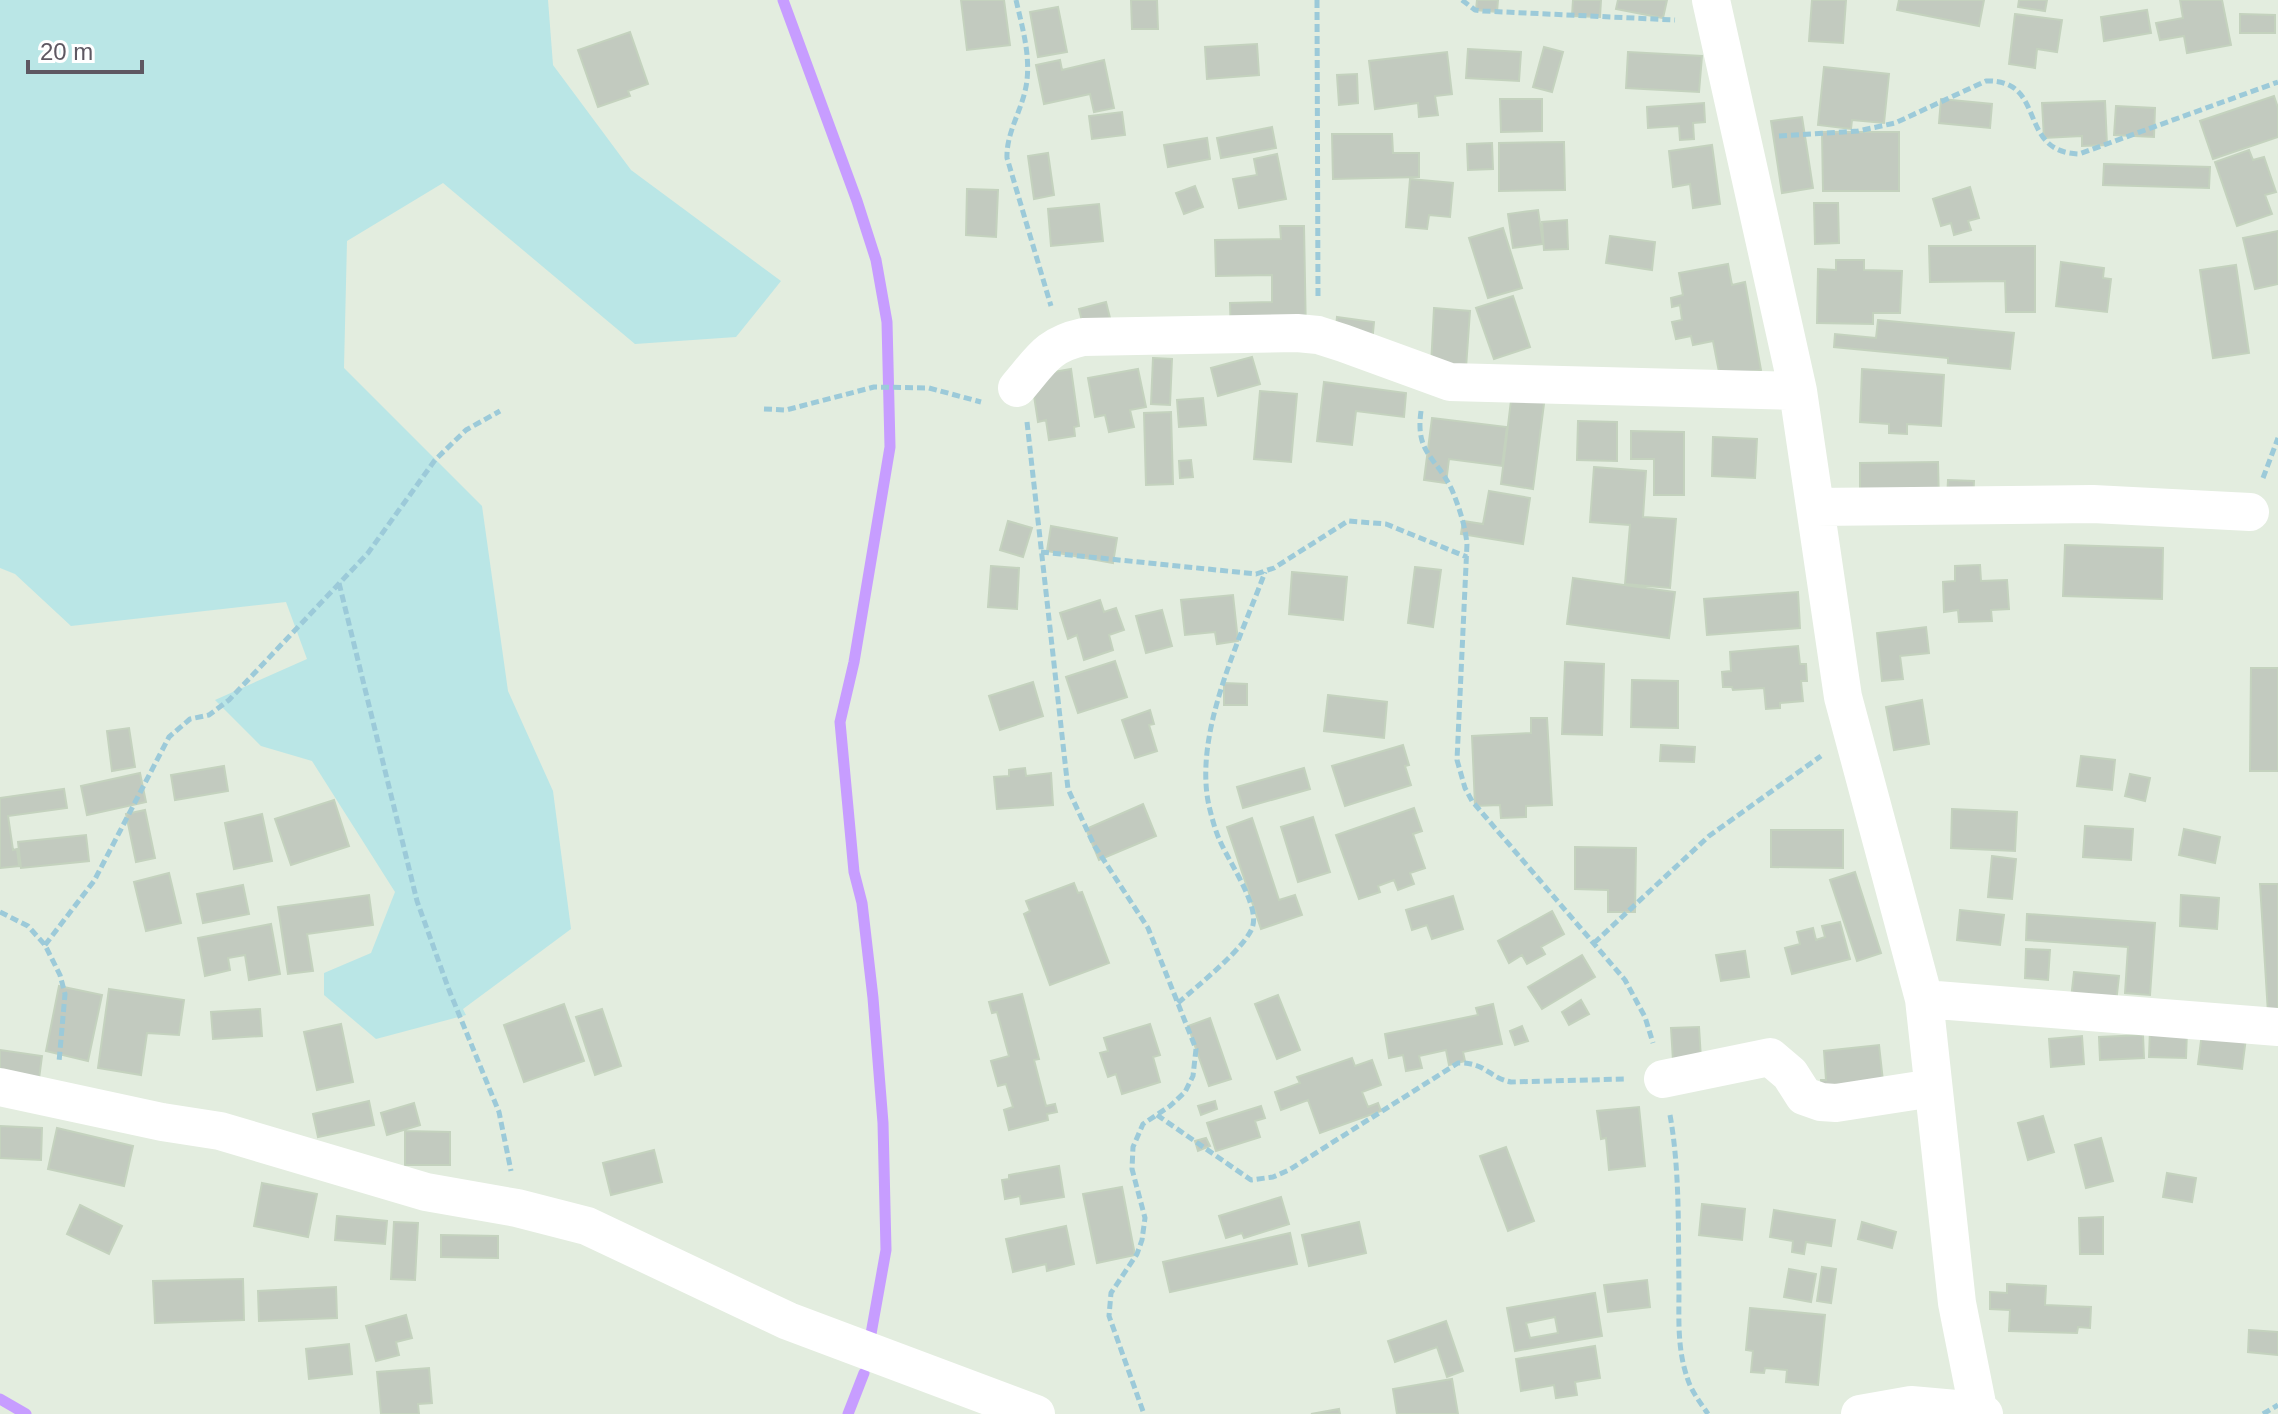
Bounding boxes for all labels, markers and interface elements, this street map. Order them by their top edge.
scale bar [28,24,142,74]
text: 20 m [40,38,93,65]

